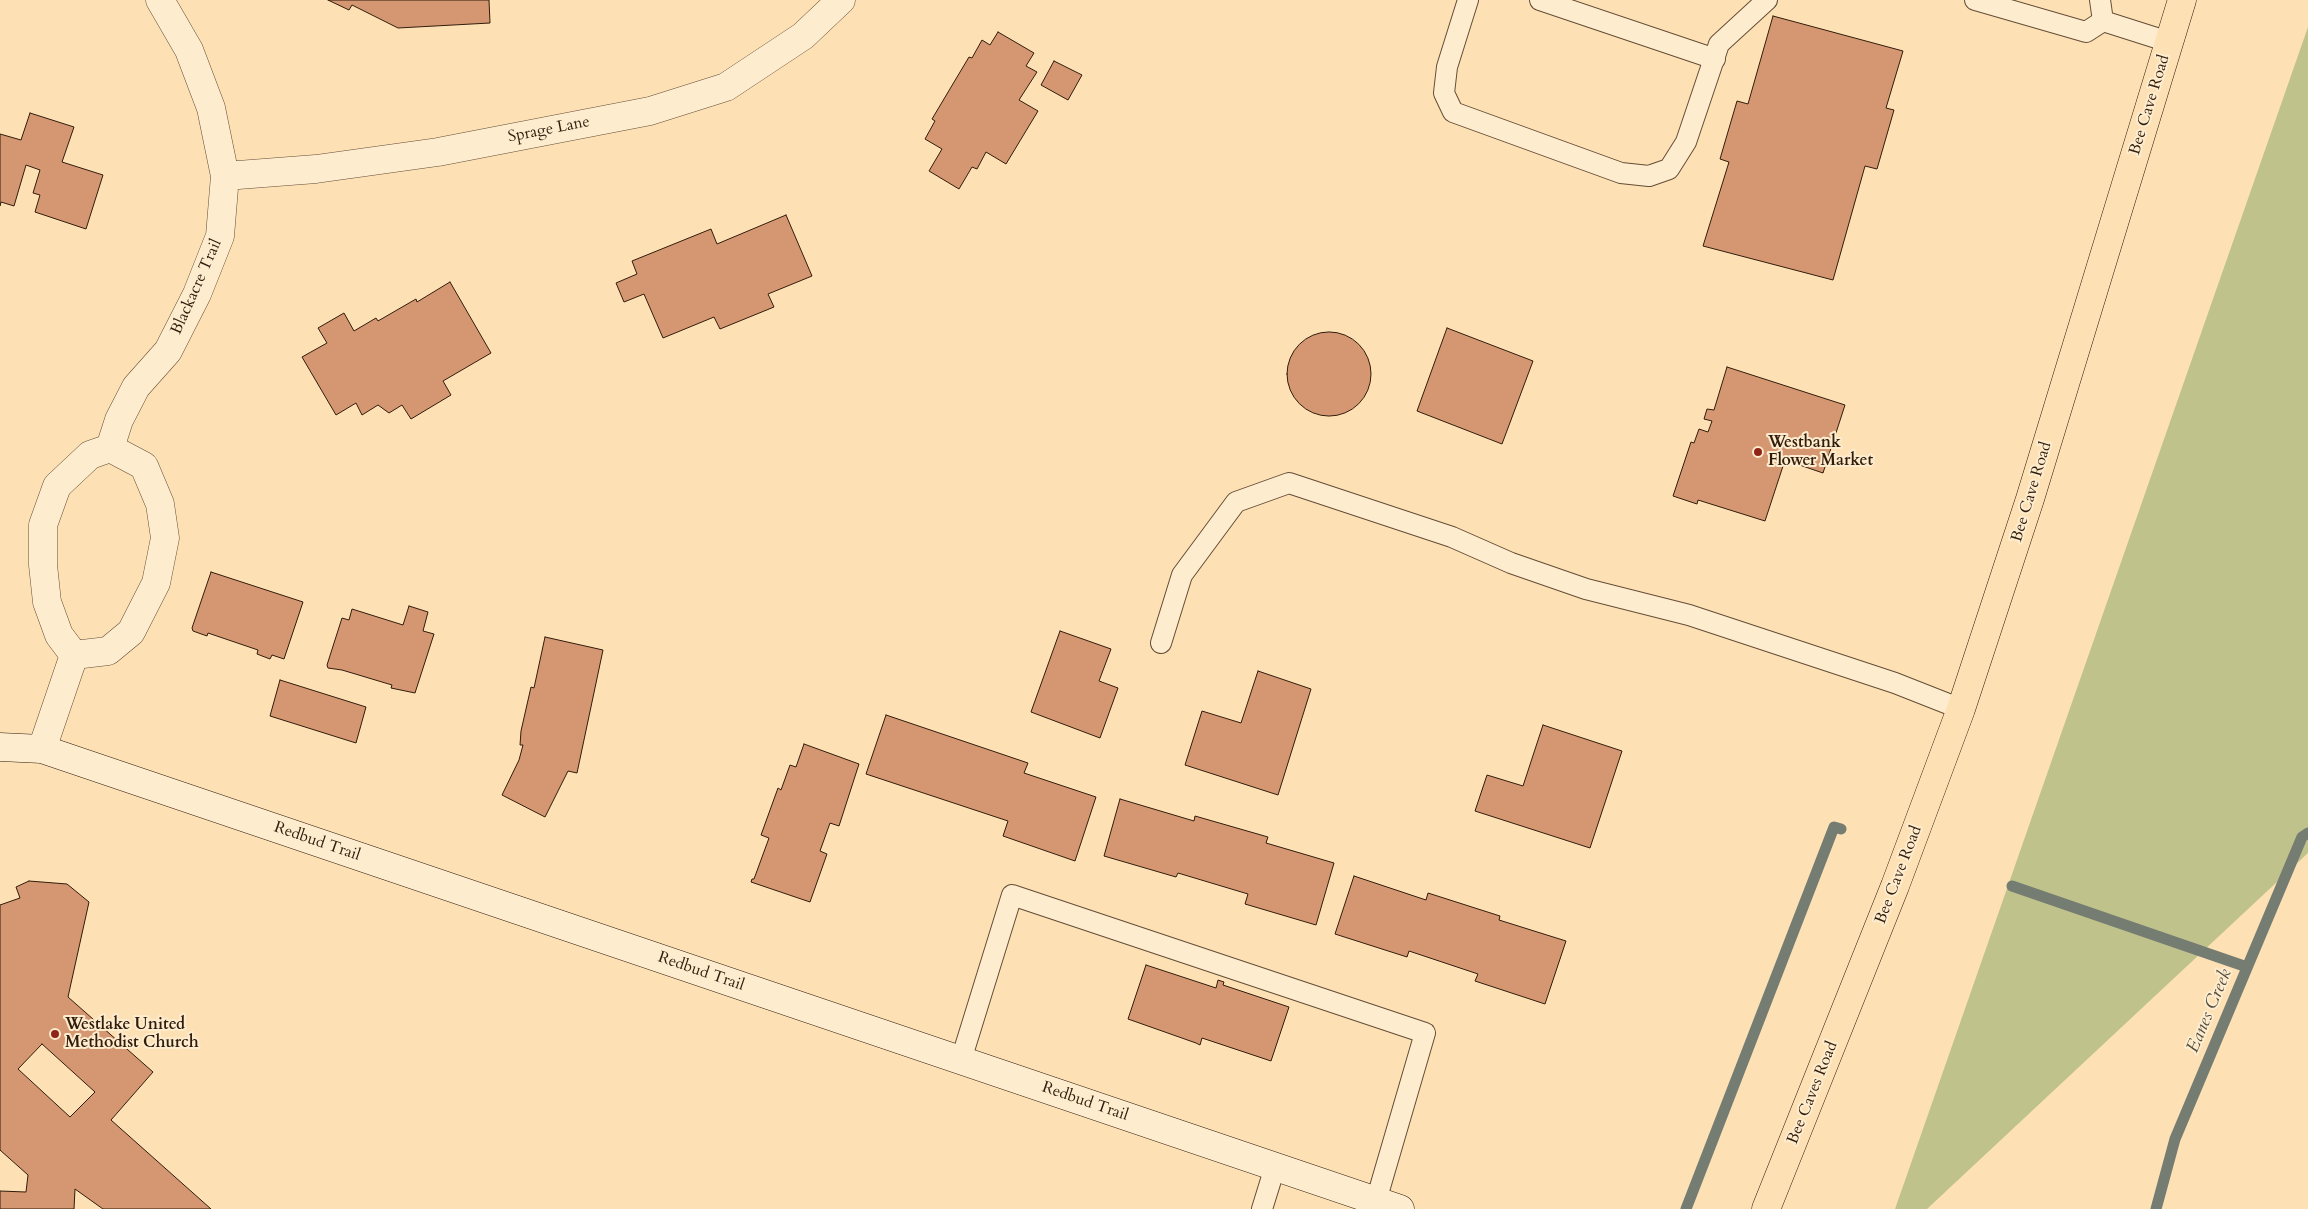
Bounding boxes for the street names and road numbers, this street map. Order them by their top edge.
street label: Bee Cave Road [2126,53,2174,157]
street label: Sprage Lane [507,113,591,147]
street label: Blackacre Trail [167,236,227,338]
street label: Bee Cave Road [2008,440,2056,544]
street label: Redbud Trail [271,818,363,866]
street label: Bee Cave Road [1871,823,1927,927]
street label: Redbud Trail [655,948,747,996]
street label: Bee Caves Road [1784,1039,1842,1147]
street label: Redbud Trail [1039,1078,1131,1126]

